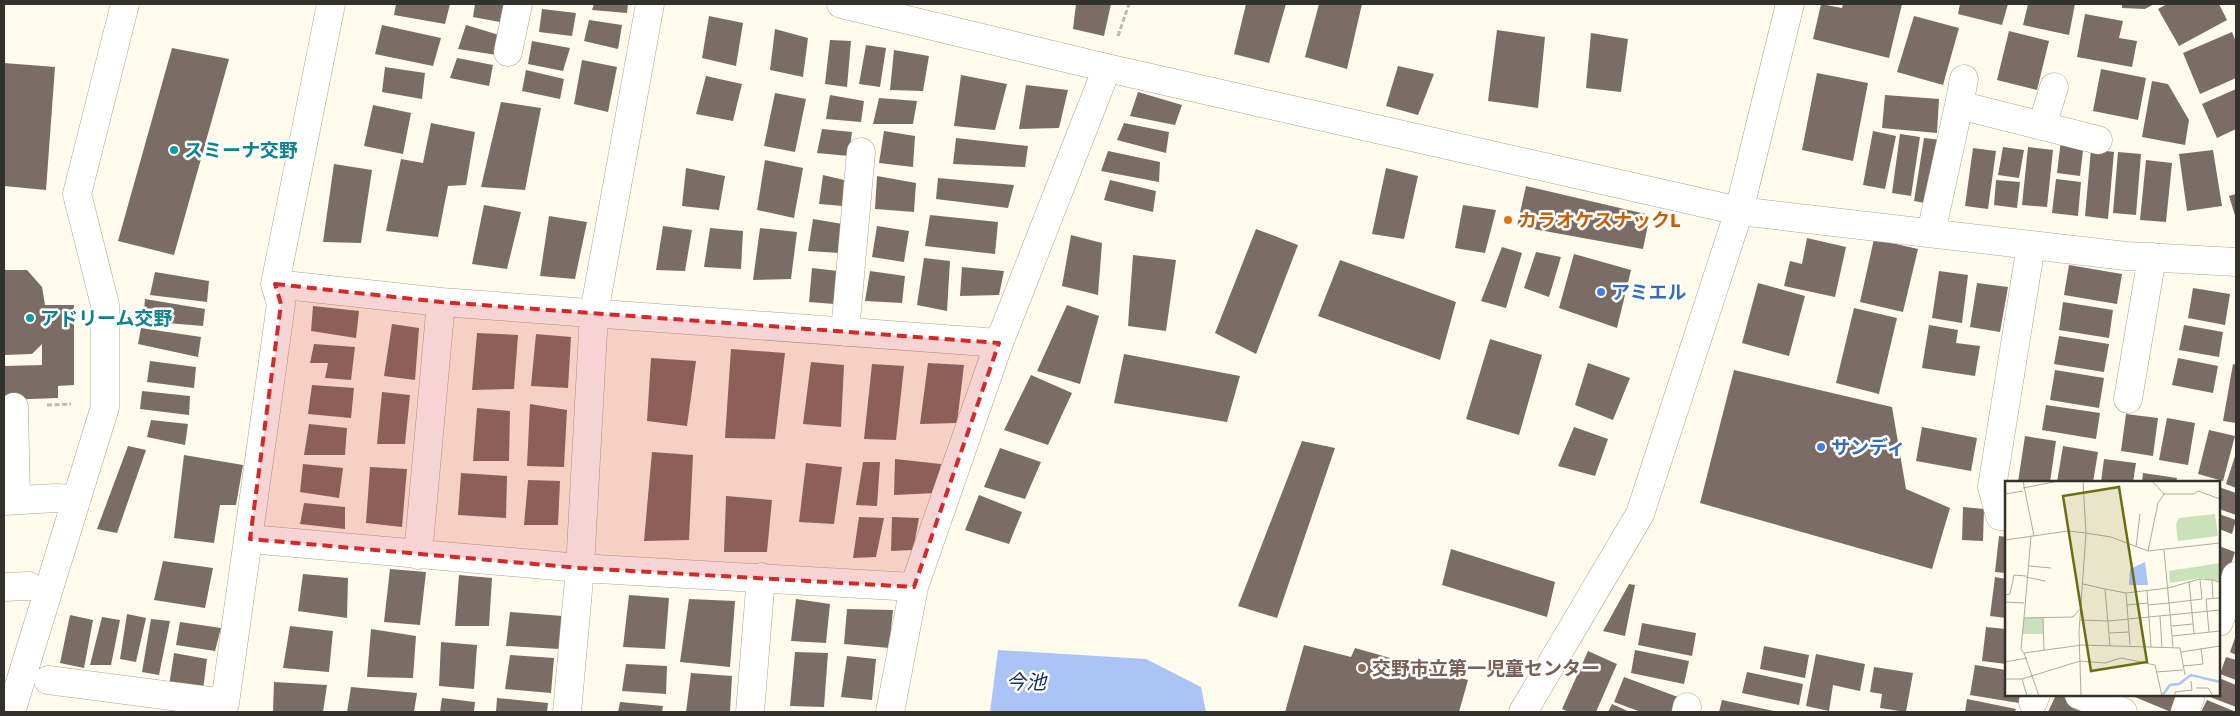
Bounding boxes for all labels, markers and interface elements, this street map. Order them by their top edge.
place label: スミーナ交野 [184,137,298,164]
marker: スミーナ交野 [168,144,180,156]
place label: カラオケスナックL [1518,207,1680,234]
marker: カラオケスナックL [1502,214,1514,226]
place label: アミエル [1611,279,1687,306]
marker: アミエル [1595,286,1607,298]
place label: アドリーム交野 [40,305,172,332]
marker: アドリーム交野 [24,312,36,324]
place label: サンディ [1831,434,1906,461]
marker: サンディ [1815,441,1827,453]
inset map [2005,481,2220,696]
place label: 交野市立第一児童センター [1372,655,1600,682]
marker: 交野市立第一児童センター [1356,662,1368,674]
water label: 今池 [1006,668,1048,697]

